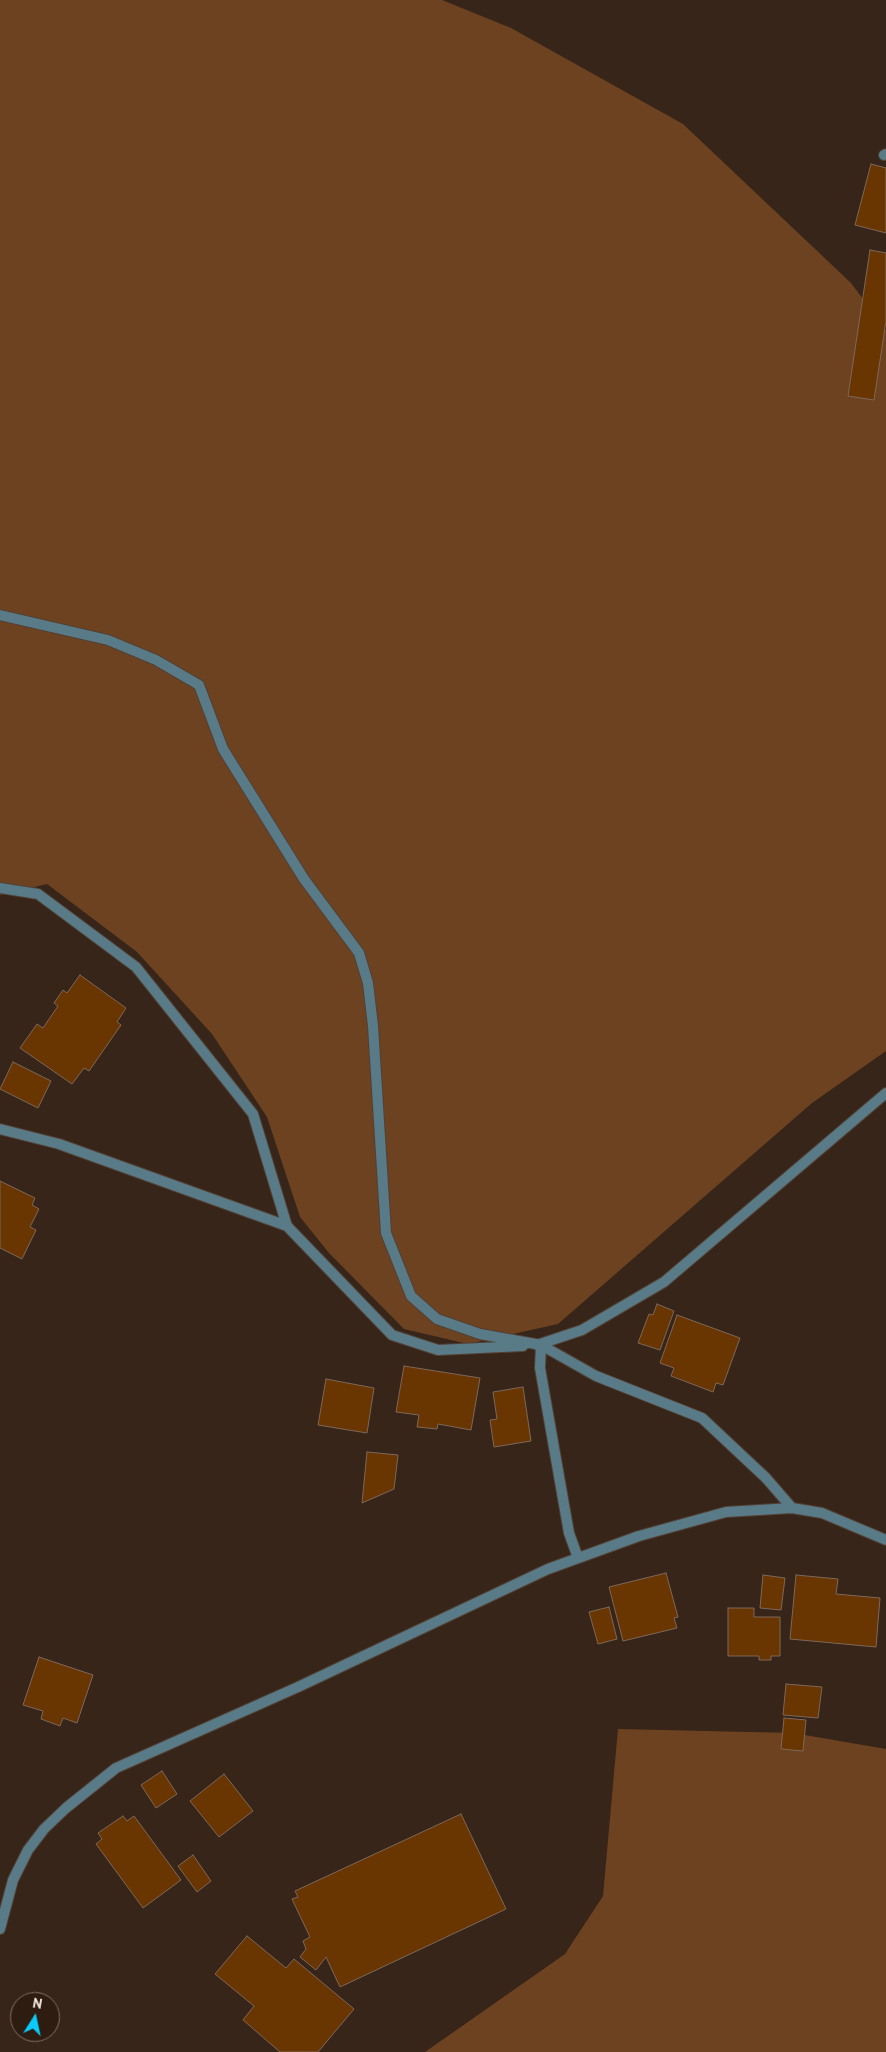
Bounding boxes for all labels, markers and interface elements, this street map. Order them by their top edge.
north arrow [10,1992,60,2042]
text: N [31,1994,44,2013]

